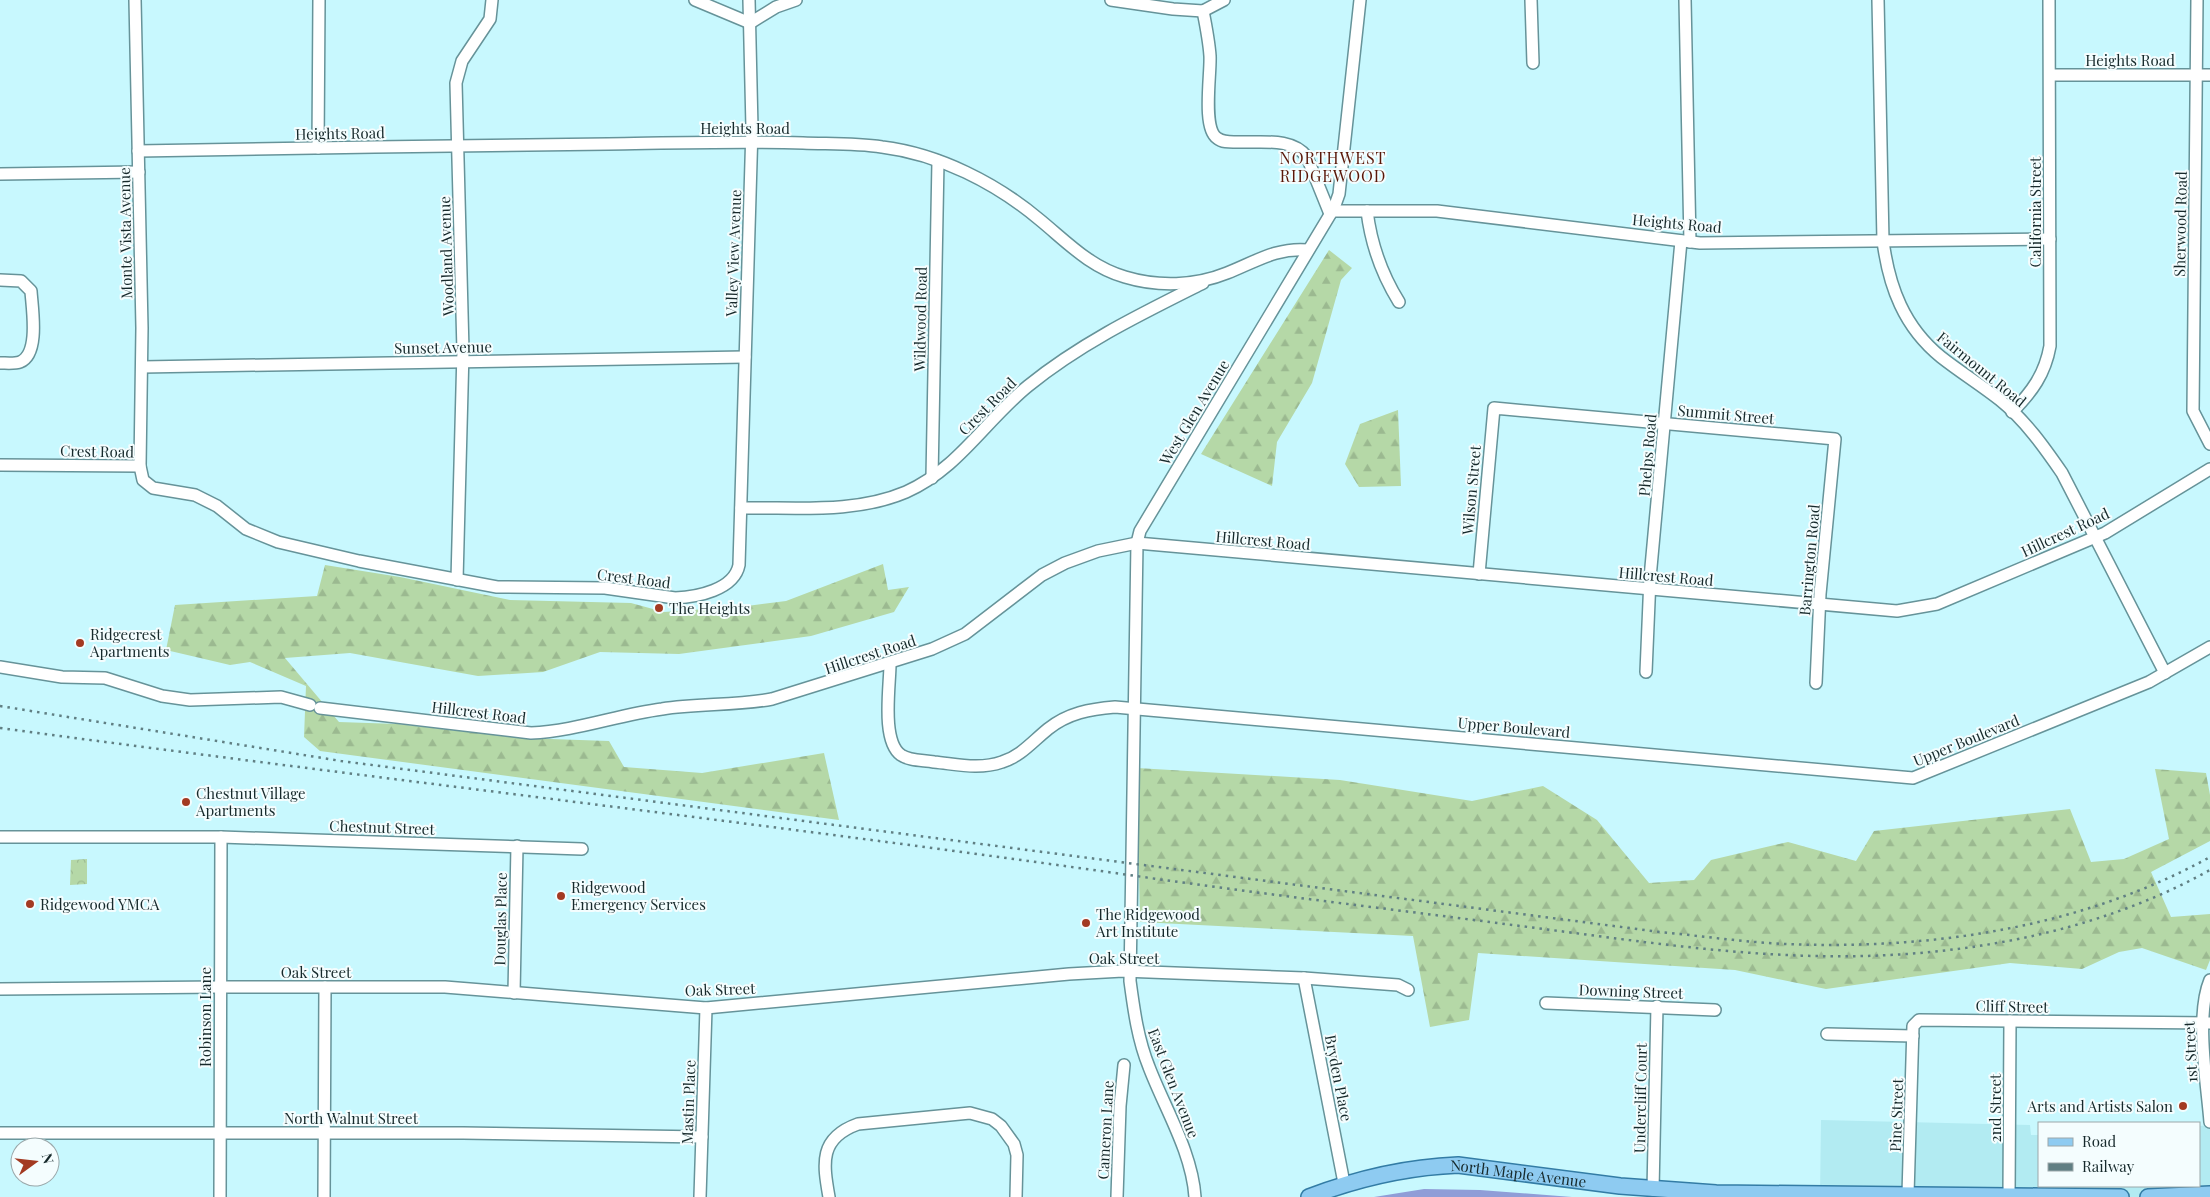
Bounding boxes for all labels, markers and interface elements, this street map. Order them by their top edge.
street label: Heights Road [2085,50,2175,70]
street label: Heights Road [700,118,790,138]
street label: Heights Road [295,122,385,144]
district label: NORTHWEST RIDGEWOOD [1279,147,1387,186]
street label: California Street [2025,156,2045,267]
street label: Monte Vista Avenue [114,167,136,299]
street label: Sherwood Road [2169,171,2191,277]
street label: Valley View Avenue [721,189,745,318]
street label: Woodland Avenue [434,196,458,317]
street label: Heights Road [1631,209,1723,237]
street label: Wildwood Road [909,266,931,373]
street label: Fairmount Road [1933,327,2031,411]
street label: Sunset Avenue [394,336,492,358]
street label: West Glen Avenue [1154,356,1233,469]
street label: Crest Road [954,373,1020,439]
street label: Summit Street [1677,400,1776,428]
street label: Phelps Road [1633,413,1661,497]
street label: Crest Road [60,440,134,462]
street label: Wilson Street [1457,444,1485,537]
street label: Barrington Road [1794,503,1824,616]
street label: Hillcrest Road [2018,503,2113,561]
street label: Hillcrest Road [1215,526,1311,554]
street label: Hillcrest Road [1618,562,1714,590]
street label: Crest Road [596,564,672,592]
place label: The Heights [669,598,750,618]
marker: The Heights [653,602,665,614]
place label: Ridgecrest Apartments [89,624,170,661]
street label: Hillcrest Road [822,630,919,678]
marker: Ridgecrest Apartments [74,637,86,649]
street label: Hillcrest Road [431,696,528,728]
street label: Upper Boulevard [1910,709,2022,770]
street label: Upper Boulevard [1457,712,1571,742]
place label: Chestnut Village Apartments [195,783,306,820]
marker: Chestnut Village Apartments [180,796,192,808]
street label: Chestnut Street [329,815,436,839]
street label: Douglas Place [489,872,511,966]
place label: Ridgewood Emergency Services [571,877,706,914]
marker: Ridgewood Emergency Services [555,890,567,902]
place label: Ridgewood YMCA [40,894,160,914]
marker: Ridgewood YMCA [24,898,36,910]
place label: The Ridgewood Art Institute [1095,904,1200,941]
marker: The Ridgewood Art Institute [1080,917,1092,929]
street label: Oak Street [1089,948,1160,968]
street label: Oak Street [281,962,352,982]
street label: Robinson Lane [195,967,215,1067]
street label: Oak Street [684,978,756,1000]
street label: Downing Street [1578,979,1684,1003]
street label: Cliff Street [1975,995,2049,1017]
street label: 1st Street [2178,1020,2202,1083]
street label: East Glen Avenue [1144,1025,1204,1141]
street label: Bryden Place [1321,1033,1357,1123]
street label: Undercliff Court [1629,1042,1651,1153]
street label: Mastin Place [677,1059,699,1145]
street label: 2nd Street [1985,1073,2005,1142]
street label: Pine Street [1885,1077,1907,1152]
street label: Cameron Lane [1092,1080,1118,1180]
place label: Arts and Artists Salon [2027,1096,2173,1116]
marker: Arts and Artists Salon [2177,1100,2189,1112]
street label: North Walnut Street [284,1108,419,1128]
legend [2038,1122,2200,1187]
text: Road [2082,1131,2116,1151]
north arrow [10,1137,60,1187]
text: N [38,1151,59,1166]
street label: North Maple Avenue [1450,1155,1588,1192]
text: Railway [2082,1156,2135,1176]

